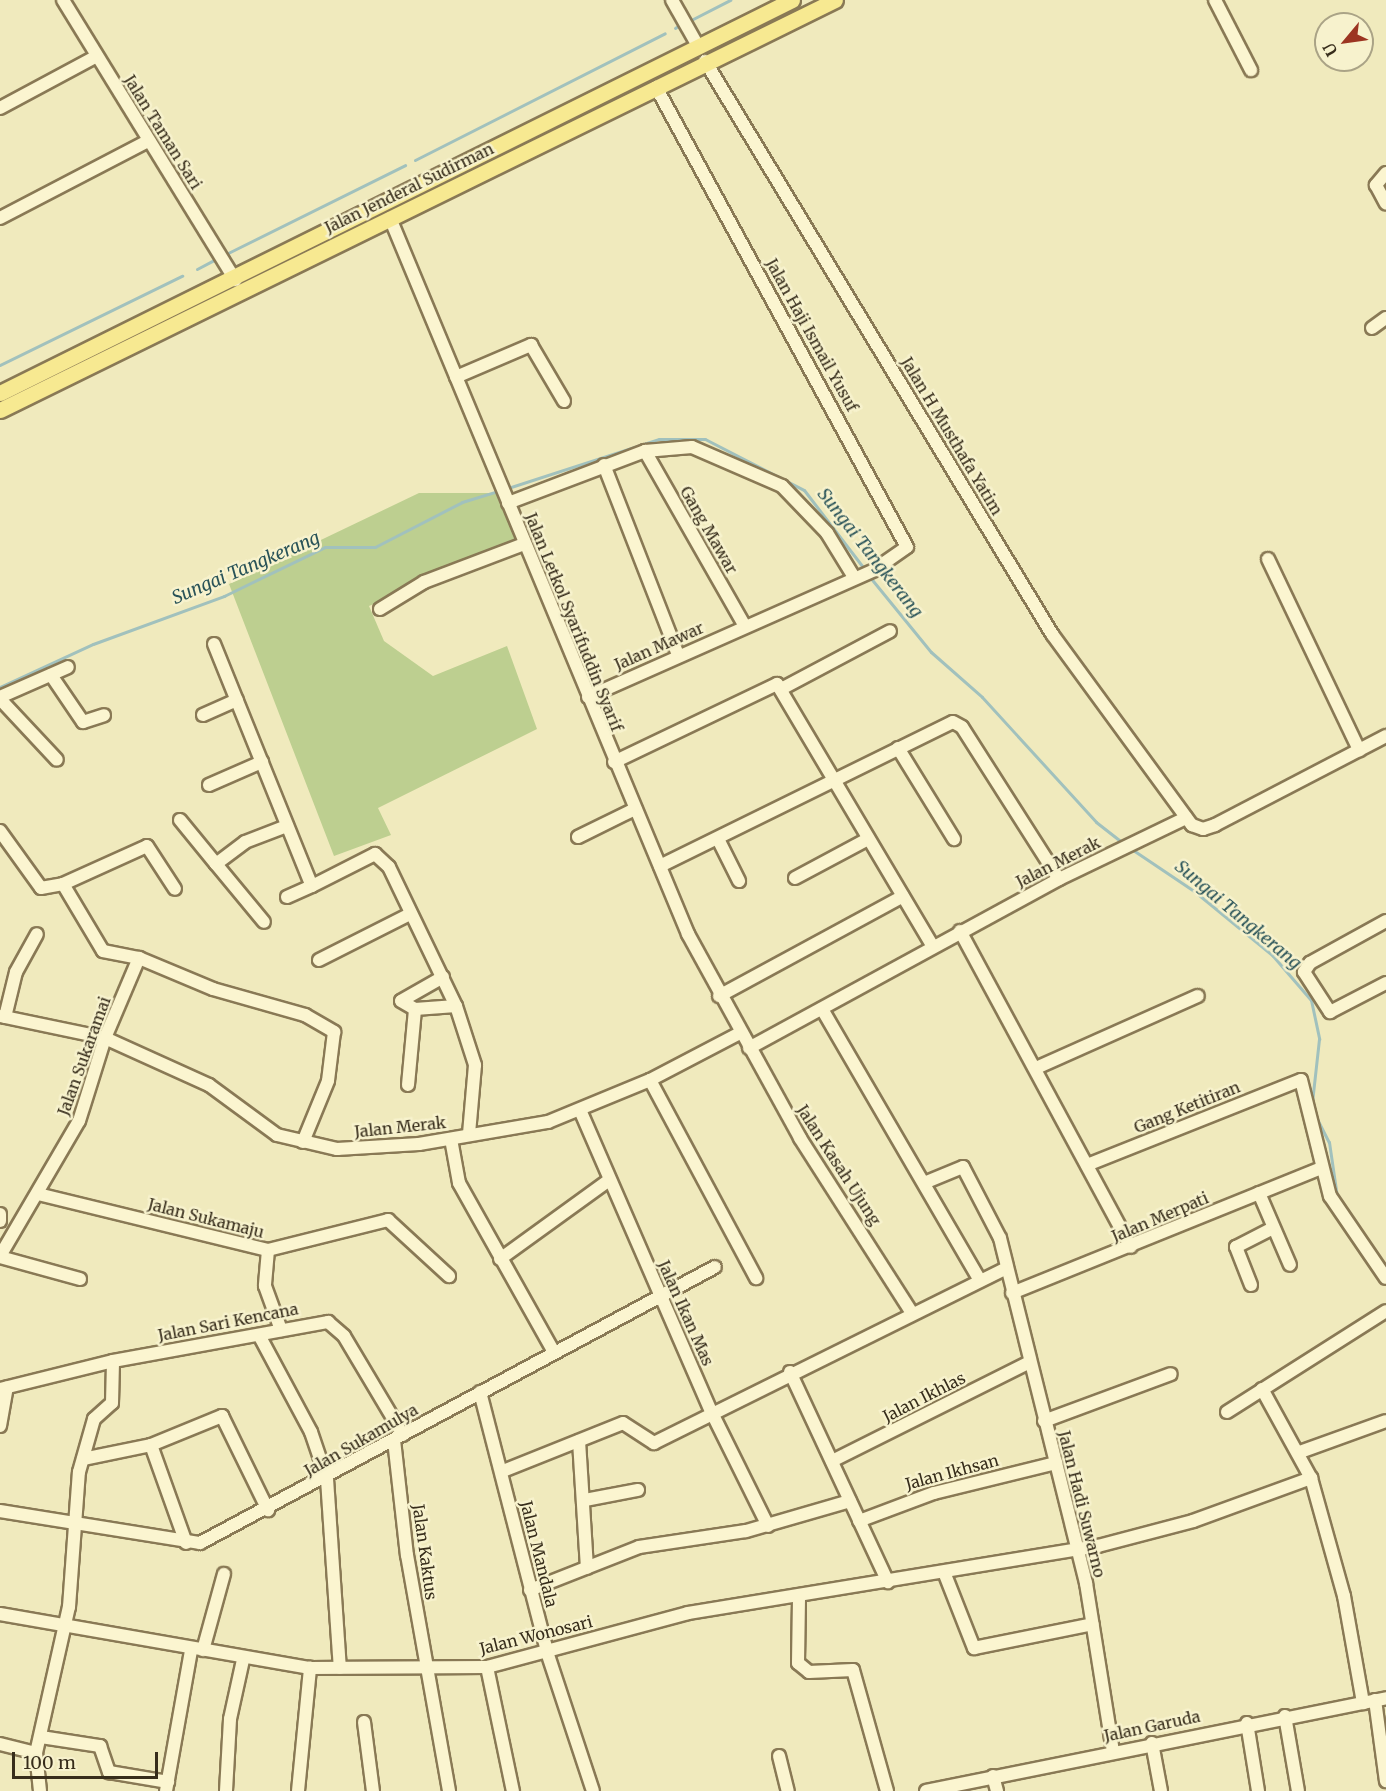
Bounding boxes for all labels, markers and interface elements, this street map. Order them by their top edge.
north arrow [1314,12,1374,72]
text: U [1318,40,1342,60]
street label: Jalan Taman Sari [120,71,206,193]
street label: Jalan Jenderal Sudirman [321,139,497,237]
street label: Jalan Haji Ismail Yusuf [762,255,862,415]
street label: Jalan H Musthafa Yatim [897,354,1007,518]
street label: Gang Mawar [676,483,742,577]
water label: Sungai Tangkerang [813,484,927,622]
street label: Jalan Letkol Syarifuddin Syarif [521,510,627,734]
water label: Sungai Tangkerang [169,527,323,609]
street label: Jalan Mawar [611,618,707,674]
street label: Jalan Merak [1013,833,1103,891]
water label: Sungai Tangkerang [1170,856,1306,974]
street label: Jalan Sukaramai [54,994,114,1118]
street label: Gang Ketitiran [1131,1077,1243,1137]
street label: Jalan Kasah Ujung [793,1101,885,1229]
street label: Jalan Merak [353,1113,447,1141]
street label: Jalan Merpati [1109,1188,1211,1246]
street label: Jalan Sukamaju [146,1194,266,1242]
street label: Jalan Ikan Mas [654,1257,718,1369]
street label: Jalan Sari Kencana [156,1299,300,1345]
street label: Jalan Ikhlas [880,1368,968,1426]
street label: Jalan Sukamulya [301,1400,421,1480]
street label: Jalan Hadi Suwarno [1054,1429,1110,1579]
street label: Jalan Ikhsan [903,1450,1001,1494]
street label: Jalan Mandala [516,1499,562,1609]
street label: Jalan Kaktus [409,1503,441,1601]
street label: Jalan Wonosari [478,1612,594,1658]
street label: Jalan Garuda [1102,1706,1202,1746]
scale bar [15,1740,160,1778]
text: 100 m [23,1751,76,1774]

